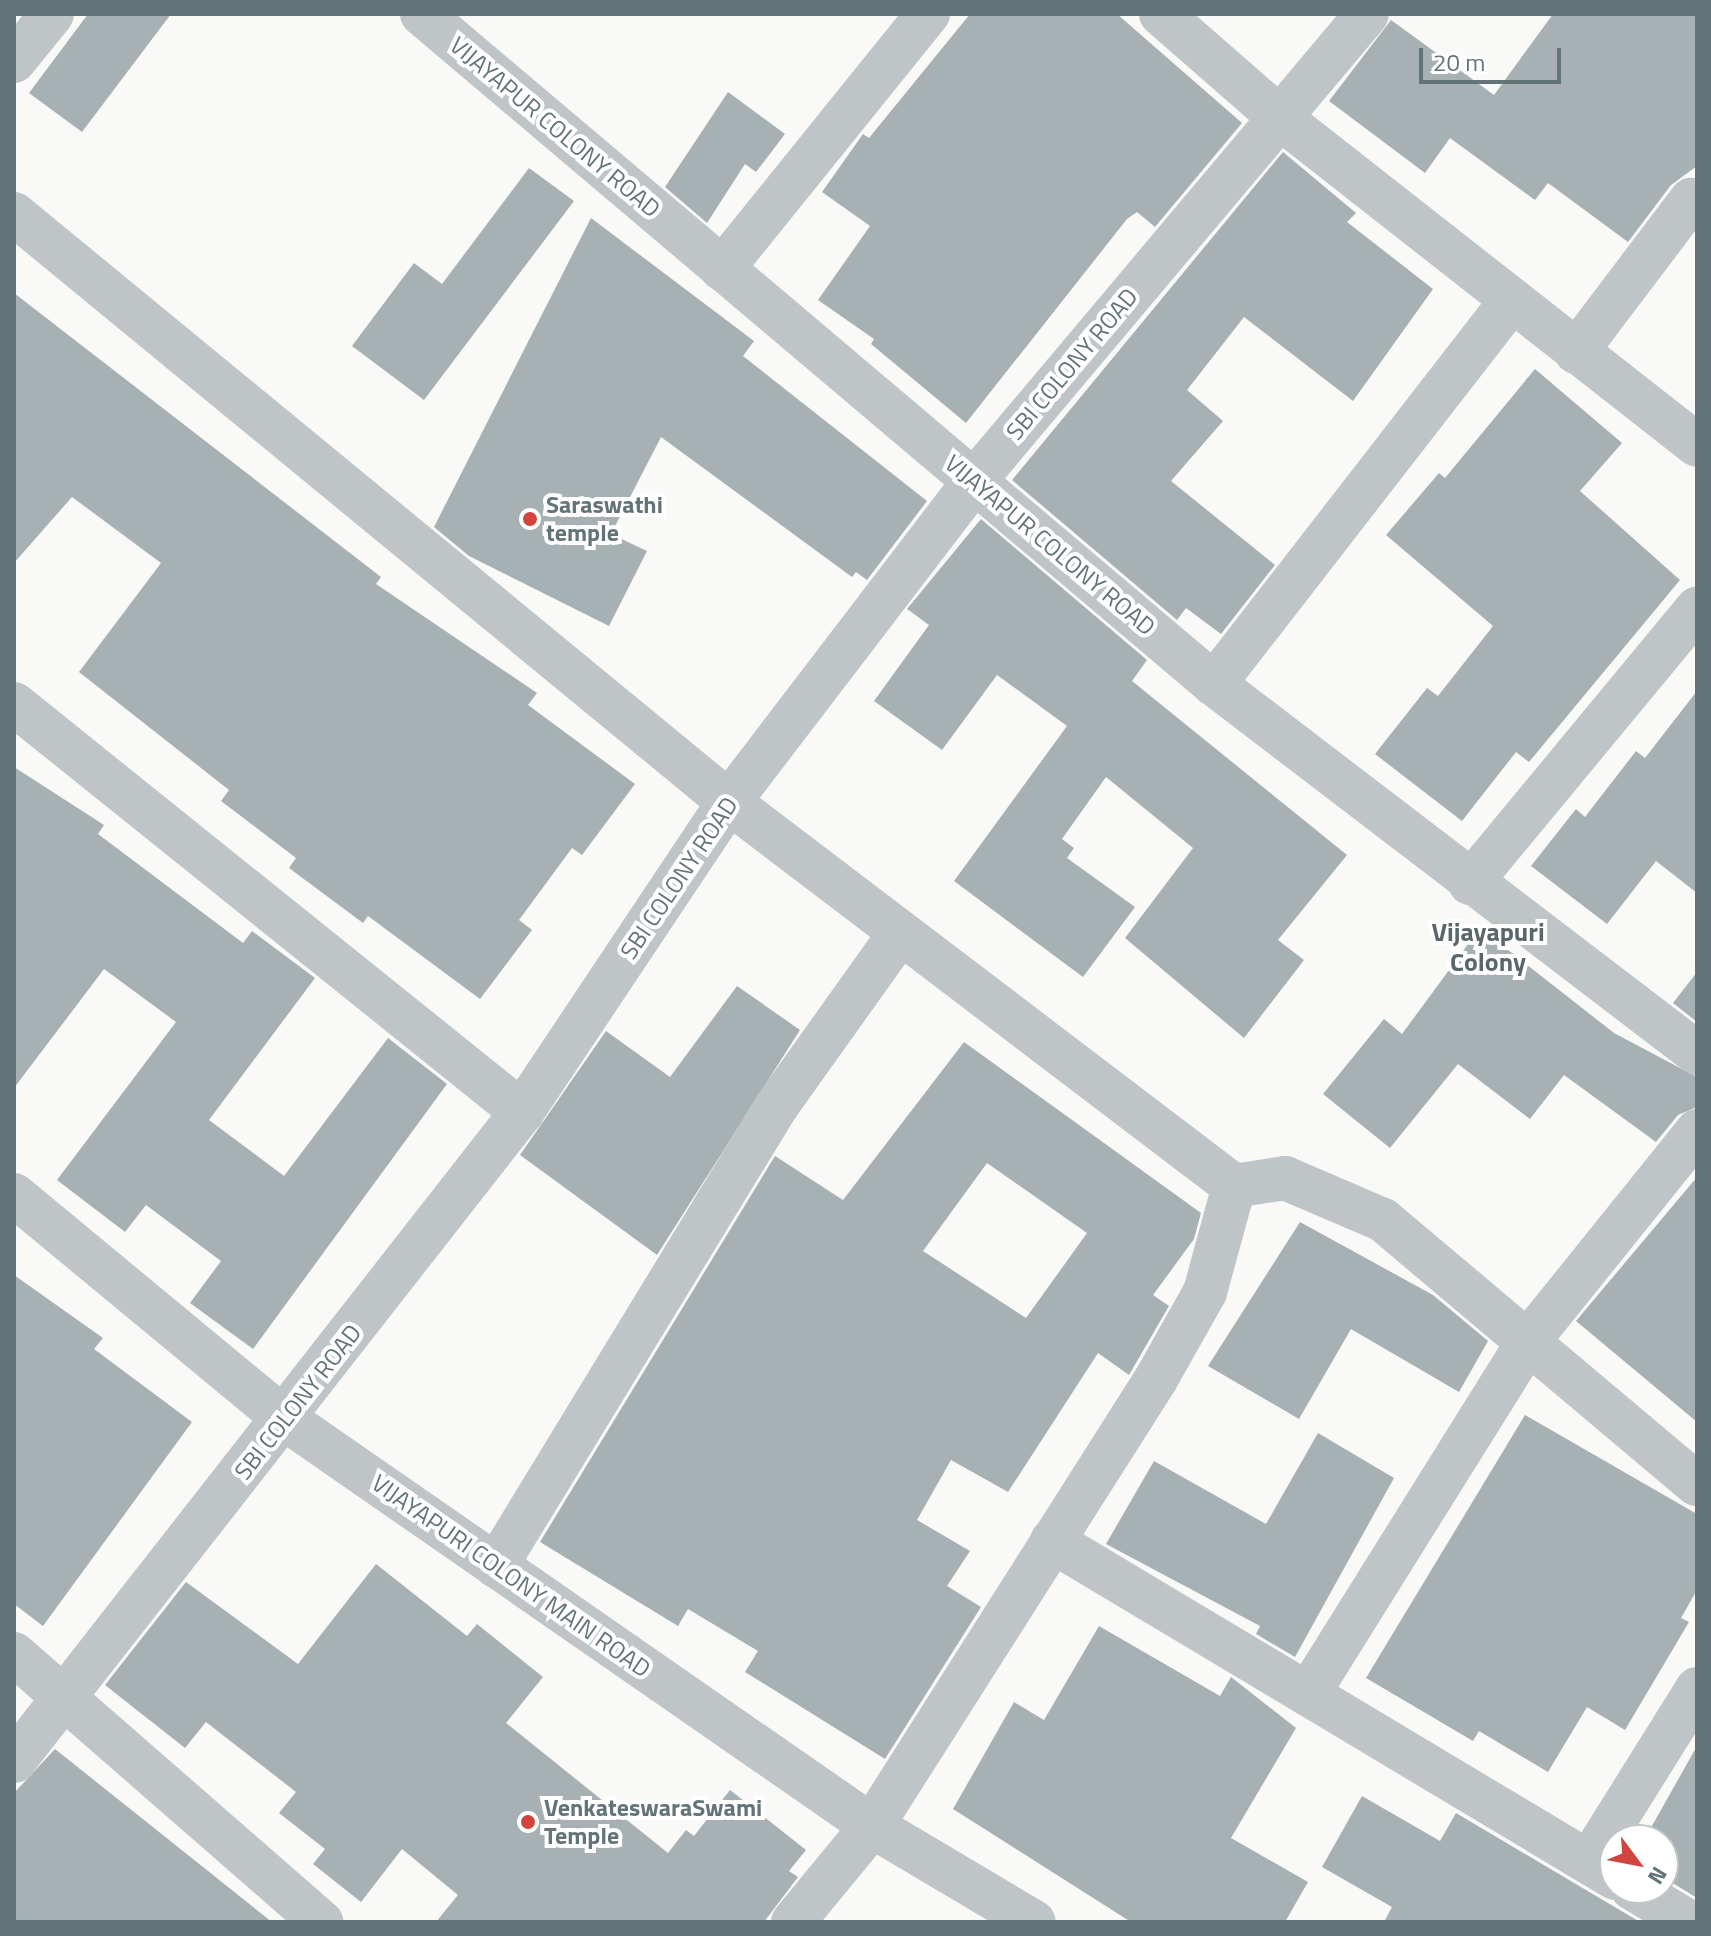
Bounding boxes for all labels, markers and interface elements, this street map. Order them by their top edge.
street label: VIJAYAPUR COLONY ROAD [444,31,666,223]
scale bar [1423,32,1565,82]
text: 20 m [1433,44,1485,80]
street label: SBI COLONY ROAD [1000,282,1144,446]
street label: VIJAYAPUR COLONY ROAD [939,449,1161,641]
place label: Saraswathi temple [546,491,663,547]
marker: Saraswathi temple [521,510,539,528]
street label: SBI COLONY ROAD [614,792,744,964]
district label: Vijayapuri Colony [1431,916,1545,978]
street label: SBI COLONY ROAD [228,1319,368,1485]
street label: VIJAYAPURI COLONY MAIN ROAD [366,1469,656,1683]
place label: VenkateswaraSwami Temple [544,1794,762,1850]
marker: VenkateswaraSwami Temple [519,1813,537,1831]
north arrow [1599,1824,1679,1904]
text: N [1639,1860,1676,1891]

